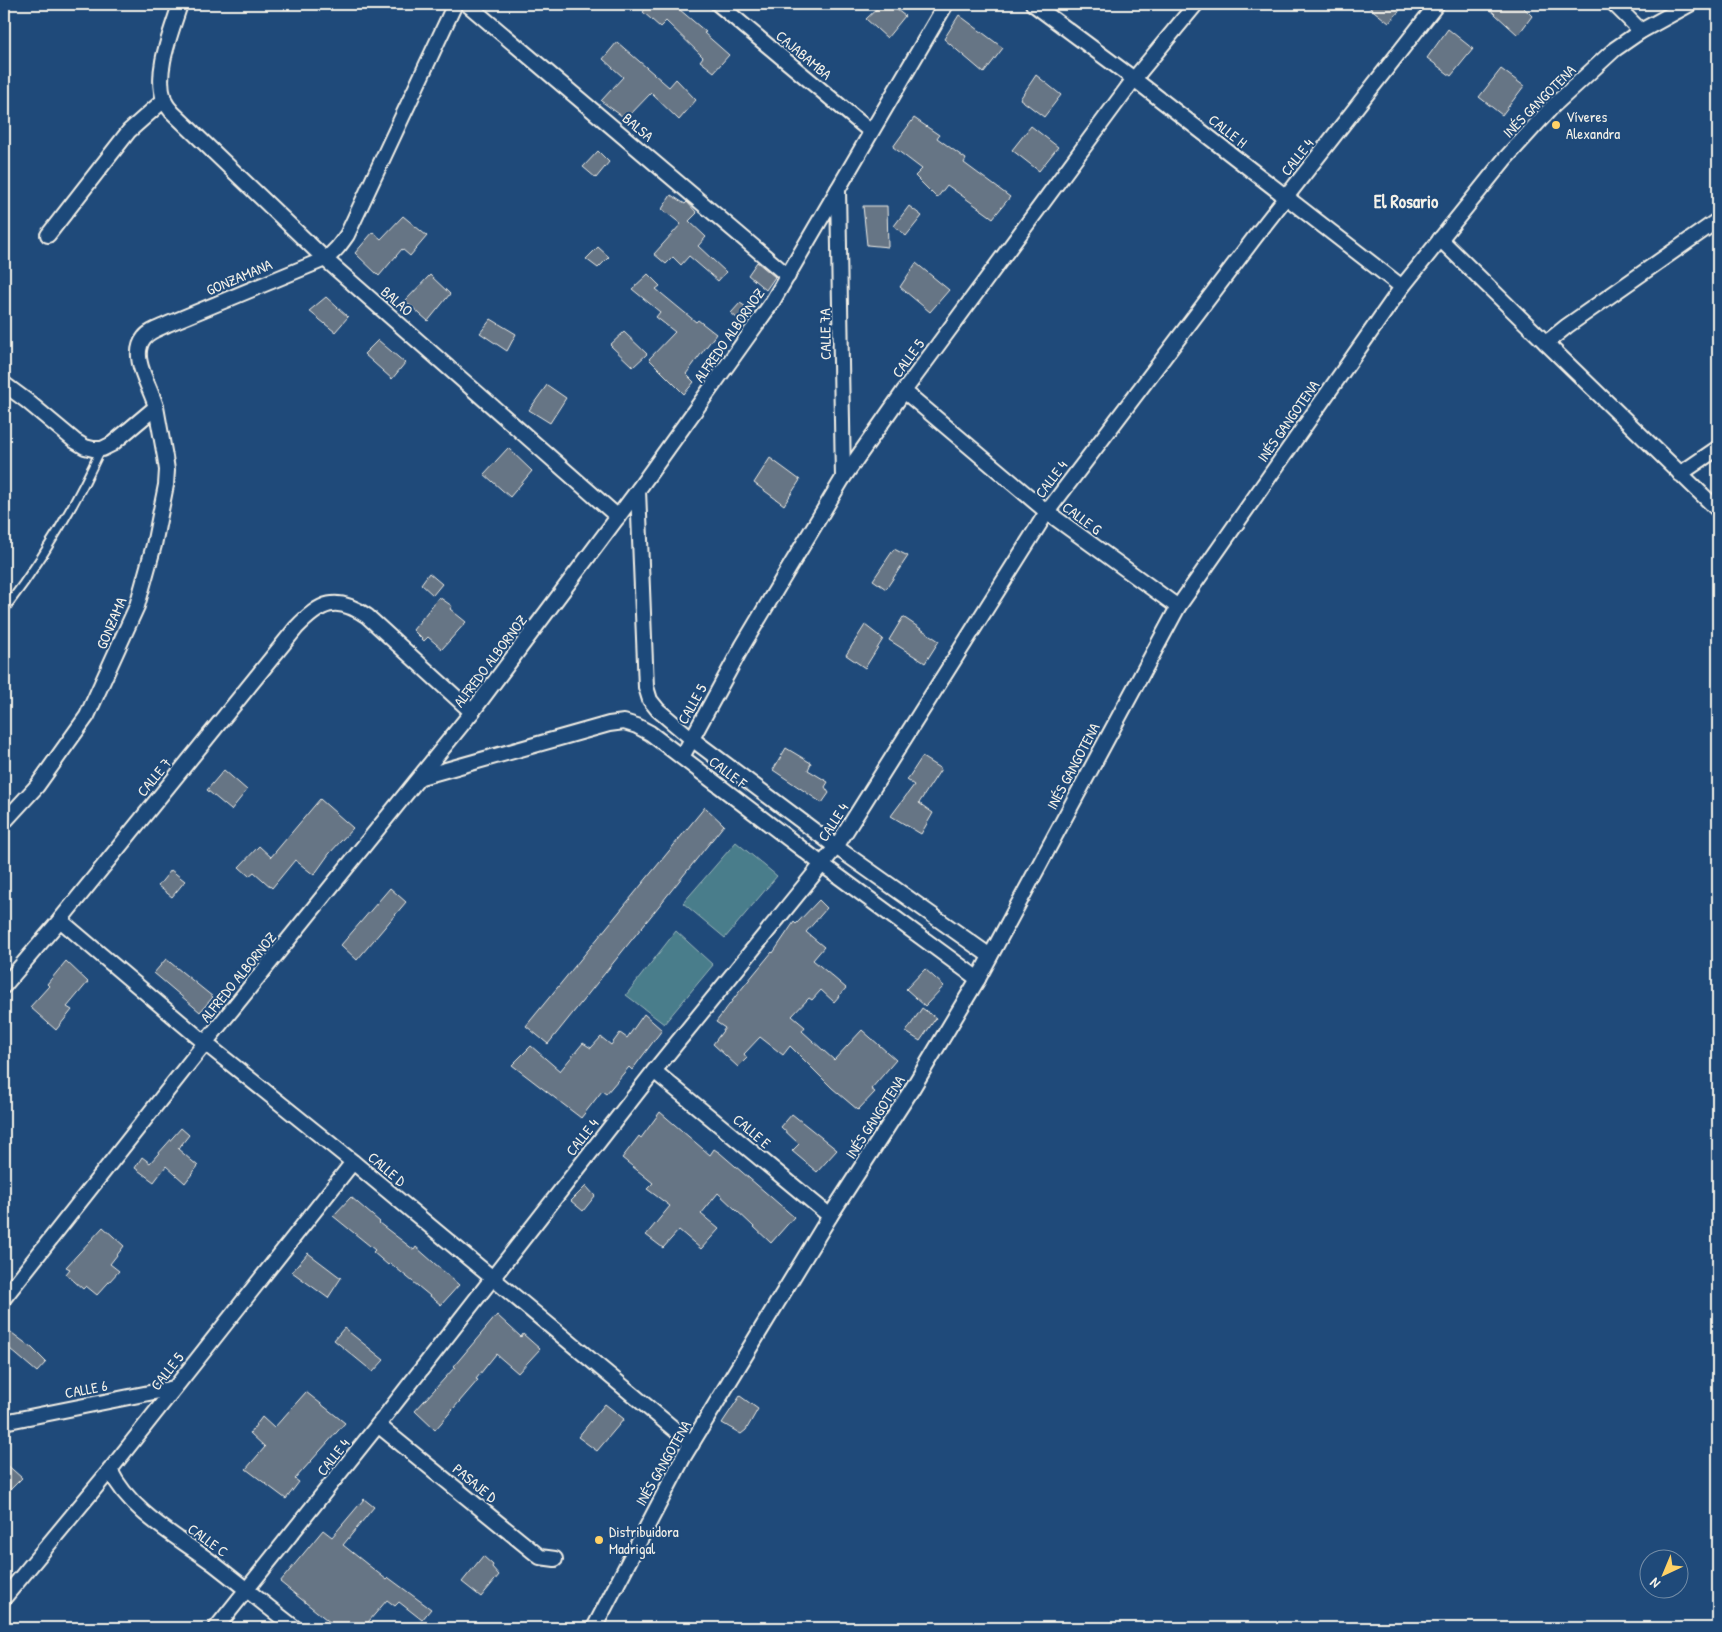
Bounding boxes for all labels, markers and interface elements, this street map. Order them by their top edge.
street label: CAJABAMBA [772,25,837,85]
street label: INÉS GANGOTENA [1498,59,1581,142]
place label: Víveres Alexandra [1566,106,1620,144]
street label: BALSA [618,108,659,147]
street label: CALLE H [1204,109,1252,153]
marker: Víveres Alexandra [1550,119,1562,131]
street label: CALLE 4 [1276,134,1319,180]
district label: El Rosario [1374,189,1439,214]
street label: GONZAMANA [203,253,276,300]
street label: BALAO [376,281,418,321]
street label: ALFREDO ALBORNOZ [689,283,770,386]
street label: CALLE 7A [814,307,836,360]
street label: CALLE 5 [887,334,930,382]
street label: INÉS GANGOTENA [1252,375,1324,466]
street label: CALLE 4 [1030,455,1072,502]
street label: CALLE G [1058,497,1107,540]
street label: GONZAMA [91,593,132,652]
street label: ALFREDO ALBORNOZ [448,610,532,711]
street label: CALLE 5 [672,679,712,728]
street label: INÉS GANGOTENA [1041,718,1105,813]
street label: CALLE F [705,751,752,793]
street label: CALLE 7 [132,753,176,801]
street label: CALLE 4 [813,798,854,846]
street label: ALFREDO ALBORNOZ [195,927,281,1027]
street label: INÉS GANGOTENA [840,1071,910,1163]
street label: CALLE E [729,1109,776,1153]
street label: CALLE 4 [561,1114,604,1160]
street label: CALLE D [363,1147,411,1192]
street label: CALLE 5 [145,1347,189,1394]
street label: CALLE 6 [63,1375,109,1403]
street label: INÉS GANGOTENA [630,1416,696,1510]
street label: CALLE 4 [312,1434,355,1480]
street label: PASAJE D [448,1459,502,1508]
street label: CALLE C [184,1518,232,1562]
place label: Distribuidora Madrigal [609,1521,679,1559]
marker: Distribuidora Madrigal [593,1534,605,1546]
north arrow [1640,1550,1690,1600]
text: N [1645,1574,1664,1593]

